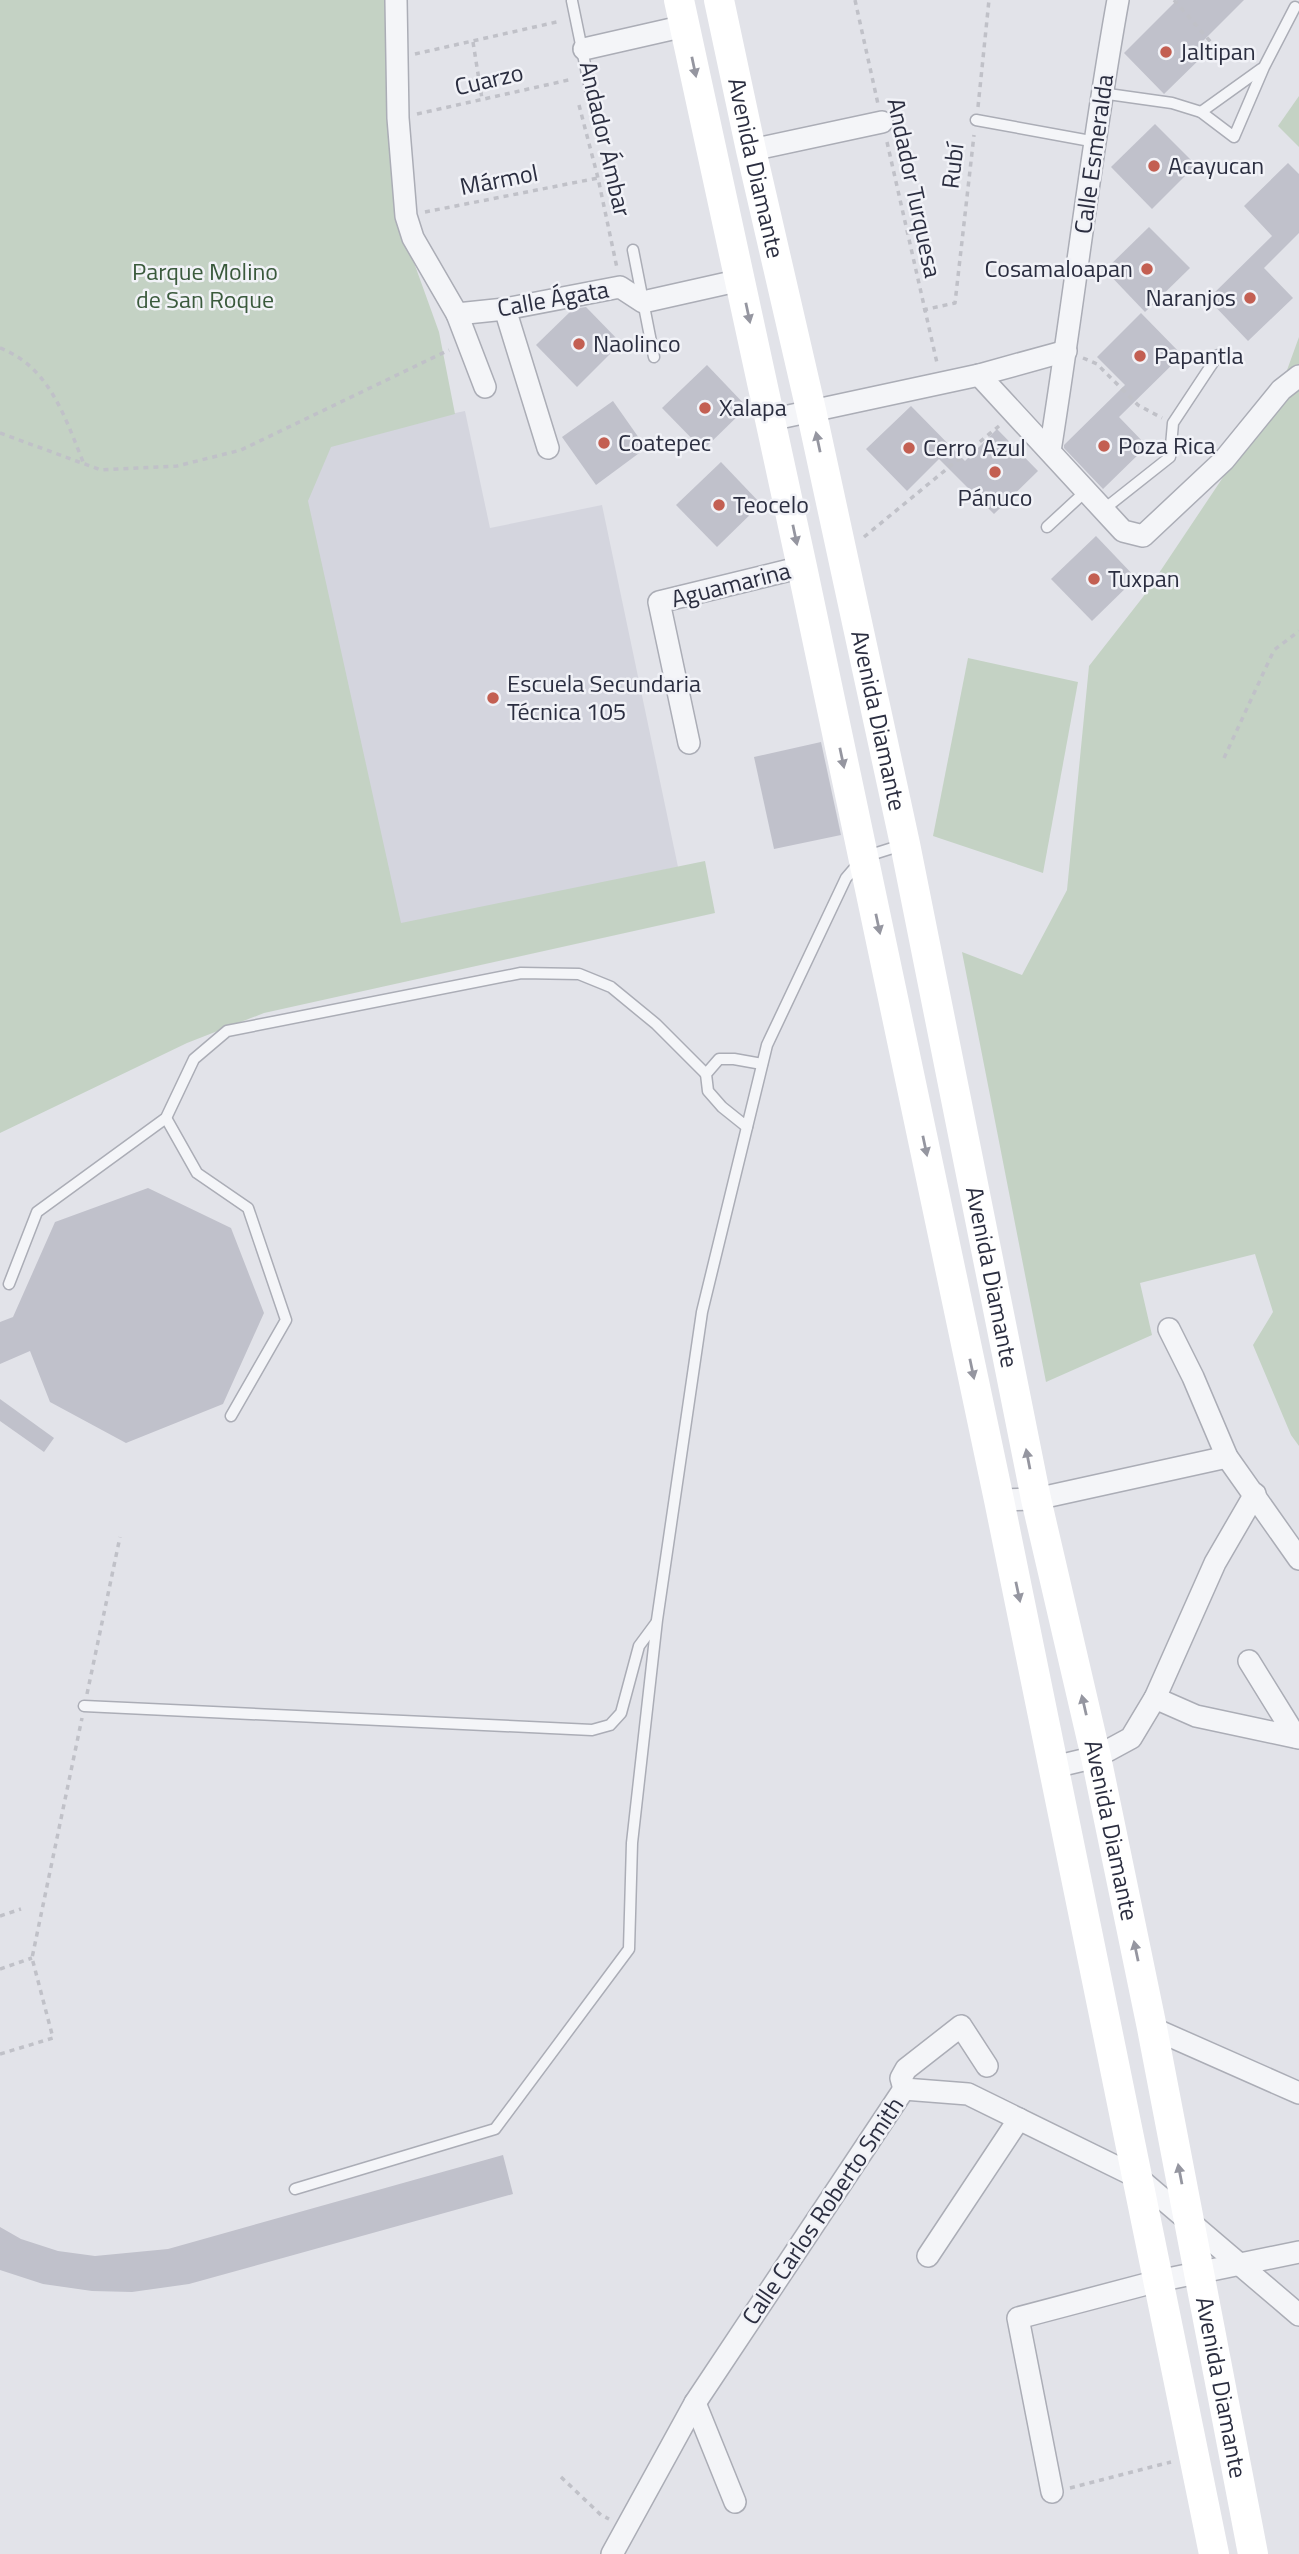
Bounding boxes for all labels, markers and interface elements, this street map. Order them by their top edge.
place label: Jaltipan [1180,33,1256,69]
marker: Jaltipan [1158,44,1174,60]
street label: Cuarzo [451,54,527,104]
one-way arrow [689,56,700,78]
street label: Andador Ámbar [571,58,641,220]
street label: Calle Esmeralda [1064,72,1122,236]
street label: Avenida Diamante [719,74,794,262]
street label: Andador Turquesa [878,95,952,281]
street label: Rubí [931,139,973,191]
place label: Acayucan [1168,147,1264,183]
street label: Mármol [457,154,541,204]
marker: Acayucan [1146,158,1162,174]
place label: Cosamaloapan [984,250,1133,286]
park label: Parque Molino de San Roque [132,253,278,317]
marker: Cosamaloapan [1139,261,1155,277]
street label: Calle Ágata [494,271,611,326]
place label: Naranjos [1145,279,1236,315]
marker: Naranjos [1242,290,1258,306]
one-way arrow [742,302,753,324]
place label: Naolinco [593,325,681,361]
marker: Naolinco [571,336,587,352]
place label: Papantla [1154,337,1244,373]
marker: Papantla [1132,348,1148,364]
place label: Xalapa [719,389,787,425]
marker: Xalapa [697,400,713,416]
place label: Coatepec [618,424,711,460]
place label: Poza Rica [1118,427,1216,463]
place label: Cerro Azul [923,429,1026,465]
one-way arrow [813,431,824,453]
marker: Coatepec [596,435,612,451]
marker: Poza Rica [1096,438,1112,454]
marker: Cerro Azul [901,440,917,456]
marker: Pánuco [987,464,1003,480]
place label: Pánuco [958,479,1032,515]
place label: Teocelo [733,486,809,522]
marker: Teocelo [711,497,727,513]
one-way arrow [790,524,801,546]
street label: Aguamarina [667,552,794,616]
place label: Tuxpan [1108,560,1180,596]
marker: Tuxpan [1086,571,1102,587]
street label: Avenida Diamante [842,627,916,814]
place label: Escuela Secundaria Técnica 105 [507,665,701,729]
marker: Escuela Secundaria Técnica 105 [485,690,501,706]
one-way arrow [837,747,848,769]
one-way arrow [872,913,883,935]
one-way arrow [919,1135,930,1157]
street label: Avenida Diamante [957,1183,1028,1371]
one-way arrow [966,1358,977,1380]
one-way arrow [1022,1448,1033,1470]
one-way arrow [1013,1581,1024,1603]
one-way arrow [1078,1693,1089,1715]
street label: Avenida Diamante [1076,1736,1148,1924]
one-way arrow [1131,1940,1142,1962]
street label: Calle Carlos Roberto Smith [732,2089,912,2332]
one-way arrow [1174,2163,1185,2185]
street label: Avenida Diamante [1187,2294,1257,2481]

